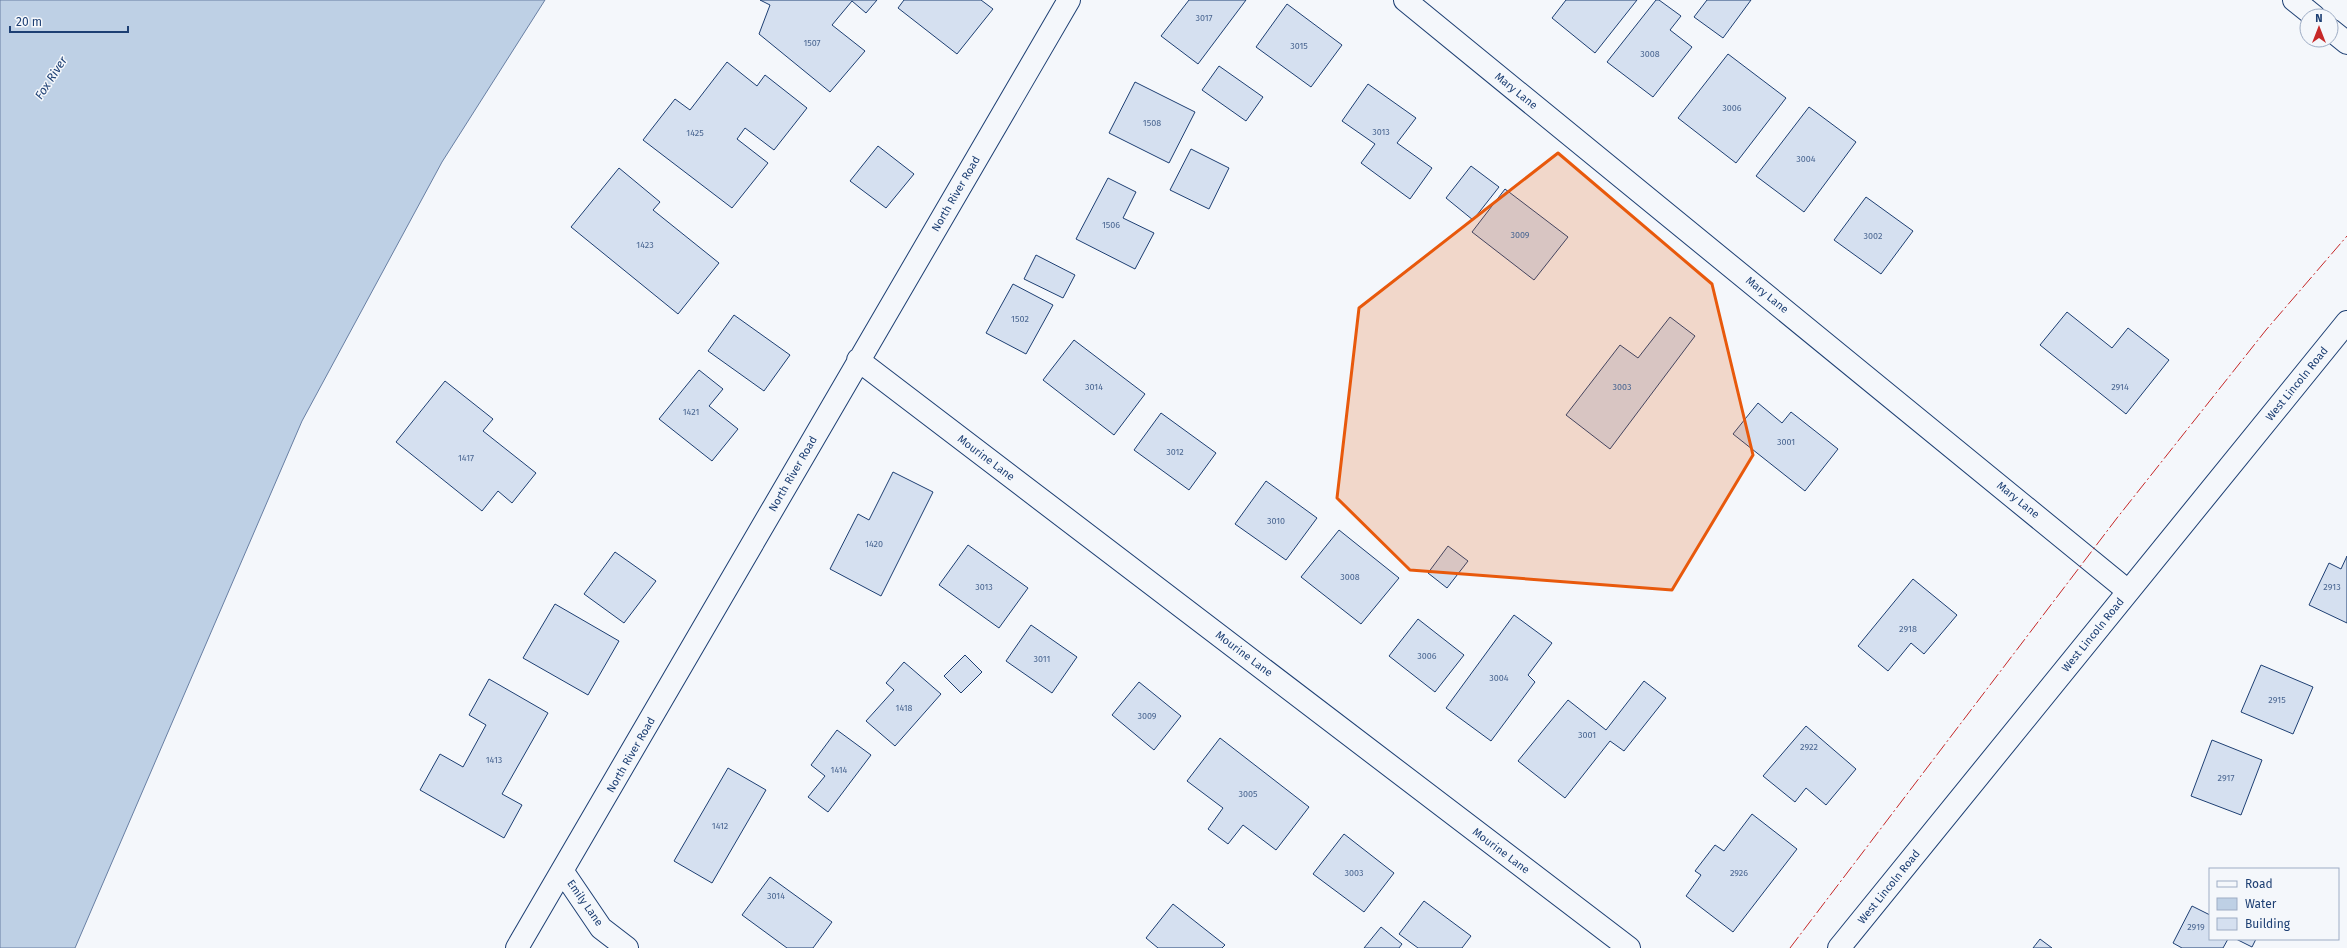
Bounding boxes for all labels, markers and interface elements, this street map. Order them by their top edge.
scale bar [10,8,128,34]
north arrow [2299,8,2339,48]
text: N [2315,12,2323,25]
house number: 3017 [1195,13,1213,23]
text: 20 m [16,15,42,29]
house number: 1507 [803,38,821,48]
house number: 3015 [1290,41,1308,51]
house number: 3008 [1640,49,1660,59]
water label: Fox River [32,54,70,102]
street label: Mary Lane [1492,70,1540,112]
house number: 3006 [1722,103,1742,113]
house number: 1508 [1143,118,1161,128]
house number: 3013 [1372,127,1390,137]
house number: 1425 [686,128,704,138]
street label: North River Road [929,154,983,234]
house number: 3004 [1796,154,1816,164]
house number: 1506 [1102,220,1120,230]
house number: 3009 [1510,230,1530,240]
house number: 3002 [1864,231,1882,241]
house number: 1423 [636,240,654,250]
street label: Mary Lane [1743,274,1791,316]
house number: 1502 [1011,314,1029,324]
street label: West Lincoln Road [2263,344,2331,424]
house number: 3014 [1085,382,1103,392]
house number: 3003 [1613,382,1631,392]
house number: 2914 [2111,382,2129,392]
house number: 1421 [683,407,699,417]
street label: Mourine Lane [955,432,1017,484]
street label: North River Road [766,434,820,514]
house number: 3001 [1777,437,1795,447]
house number: 3012 [1166,447,1184,457]
house number: 1417 [458,453,474,463]
street label: Mary Lane [1994,479,2042,521]
house number: 3010 [1267,516,1285,526]
house number: 1420 [865,539,883,549]
house number: 3008 [1340,572,1360,582]
house number: 3013 [975,582,993,592]
house number: 2913 [2323,582,2341,592]
street label: West Lincoln Road [2059,595,2127,675]
house number: 2918 [1899,624,1917,634]
street label: Mourine Lane [1213,628,1275,680]
house number: 3006 [1417,651,1437,661]
house number: 3011 [1034,654,1050,664]
house number: 3004 [1489,673,1509,683]
house number: 2915 [2268,695,2286,705]
house number: 1418 [895,703,913,713]
house number: 3009 [1137,711,1157,721]
street label: North River Road [604,715,658,795]
house number: 3001 [1578,730,1596,740]
house number: 2922 [1800,742,1818,752]
house number: 1413 [486,755,502,765]
house number: 1414 [831,765,848,775]
house number: 2917 [2218,773,2234,783]
house number: 3005 [1238,789,1258,799]
house number: 1412 [712,821,728,831]
street label: Mourine Lane [1470,825,1532,877]
street label: West Lincoln Road [1855,847,1923,927]
house number: 3003 [1345,868,1363,878]
house number: 2926 [1730,868,1748,878]
legend [2209,868,2339,940]
street label: Emily Lane [564,877,606,929]
text: Road [2245,877,2273,891]
house number: 3014 [767,891,785,901]
text: Water [2245,897,2277,911]
text: Building [2245,917,2291,931]
house number: 2919 [2187,922,2205,932]

